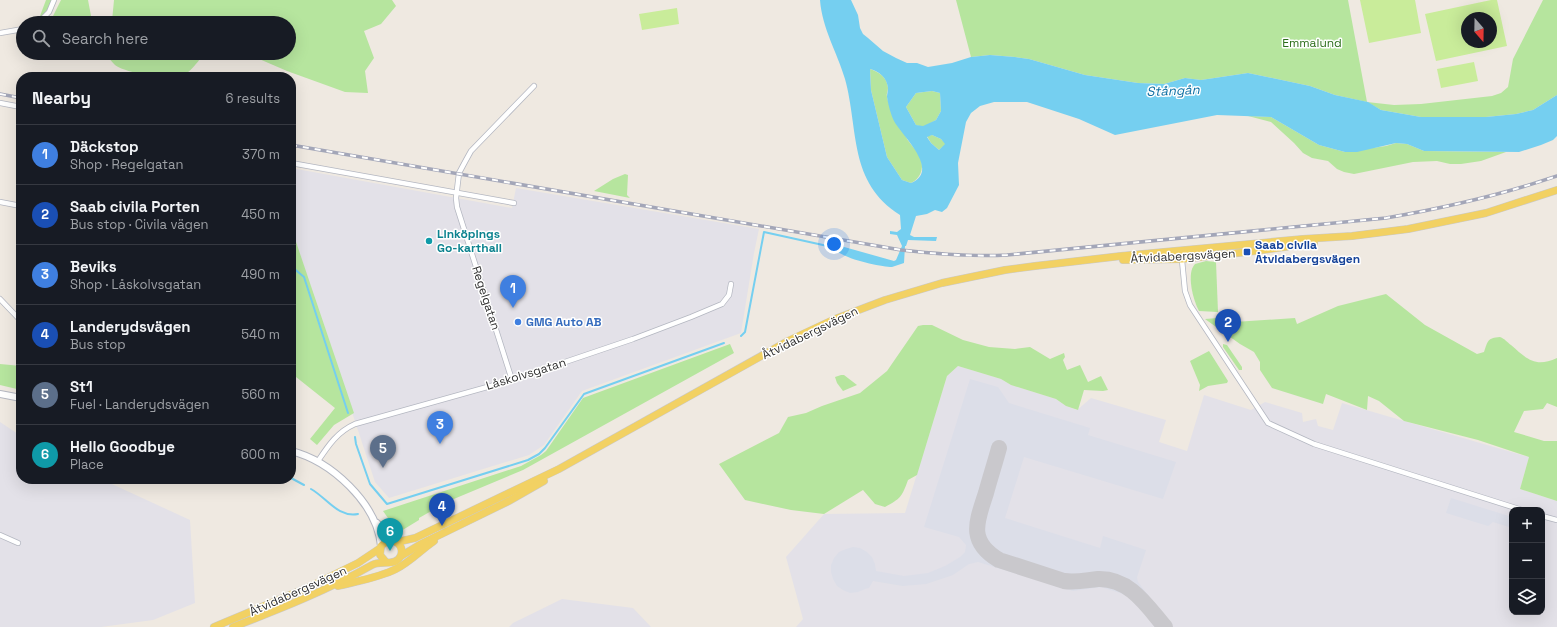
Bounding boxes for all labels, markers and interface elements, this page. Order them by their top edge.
north arrow [1461,12,1497,48]
search box [16,16,296,60]
icon: search [30,27,52,49]
text: Search here [62,29,148,48]
park label: Emmalund [1282,35,1342,51]
water label: Stångån [1146,81,1201,100]
text: Nearby [32,87,91,109]
text: 6 results [226,90,280,107]
text: Däckstop [70,137,139,156]
text: 1 [42,146,48,163]
text: 370 m [242,146,280,163]
text: Shop · Regelgatan [70,156,183,173]
text: Saab civila Porten [70,197,200,216]
text: 2 [41,206,49,223]
text: 450 m [241,206,280,223]
text: Bus stop · Civila vägen [70,216,209,233]
place label: Linköpings Go-karthall [437,226,502,256]
your location [824,234,844,254]
marker: Linköpings Go-karthall [424,236,434,246]
place label: Saab civila Åtvidabergsvägen [1255,237,1360,267]
street label: Åtvidabergsvägen [1130,245,1236,267]
marker: Saab civila Åtvidabergsvägen [1242,247,1252,257]
text: Beviks [70,257,117,276]
street label: Regelgatan [468,264,504,332]
text: 3 [41,266,49,283]
text: 490 m [241,266,280,283]
pin: 1 [500,275,526,308]
text: Shop · Låskolvsgatan [70,276,201,293]
street label: Åtvidabergsvägen [759,303,861,363]
pin: 2 [1215,309,1241,342]
place label: GMG Auto AB [526,314,601,330]
text: Landerydsvägen [70,317,191,336]
marker: GMG Auto AB [513,317,523,327]
text: 4 [41,326,49,343]
text: 540 m [241,326,280,343]
text: Bus stop [70,336,126,353]
street label: Låskolvsgatan [484,354,568,394]
text: St1 [70,377,93,396]
text: 5 [41,386,49,403]
text: 560 m [241,386,280,403]
text: Fuel · Landerydsvägen [70,396,210,413]
pin: 3 [427,411,453,444]
pin: 5 [370,435,396,468]
text: Hello Goodbye [70,437,175,456]
text: 6 [41,446,49,463]
text: 600 m [241,446,280,463]
text: Place [70,456,104,473]
pin: 4 [429,493,455,526]
map controls [1509,507,1545,615]
button: + [1509,507,1545,543]
pin: 6 [377,518,403,551]
button: − [1509,543,1545,579]
street label: Åtvidabergsvägen [247,562,349,620]
button: layers [1509,579,1545,615]

